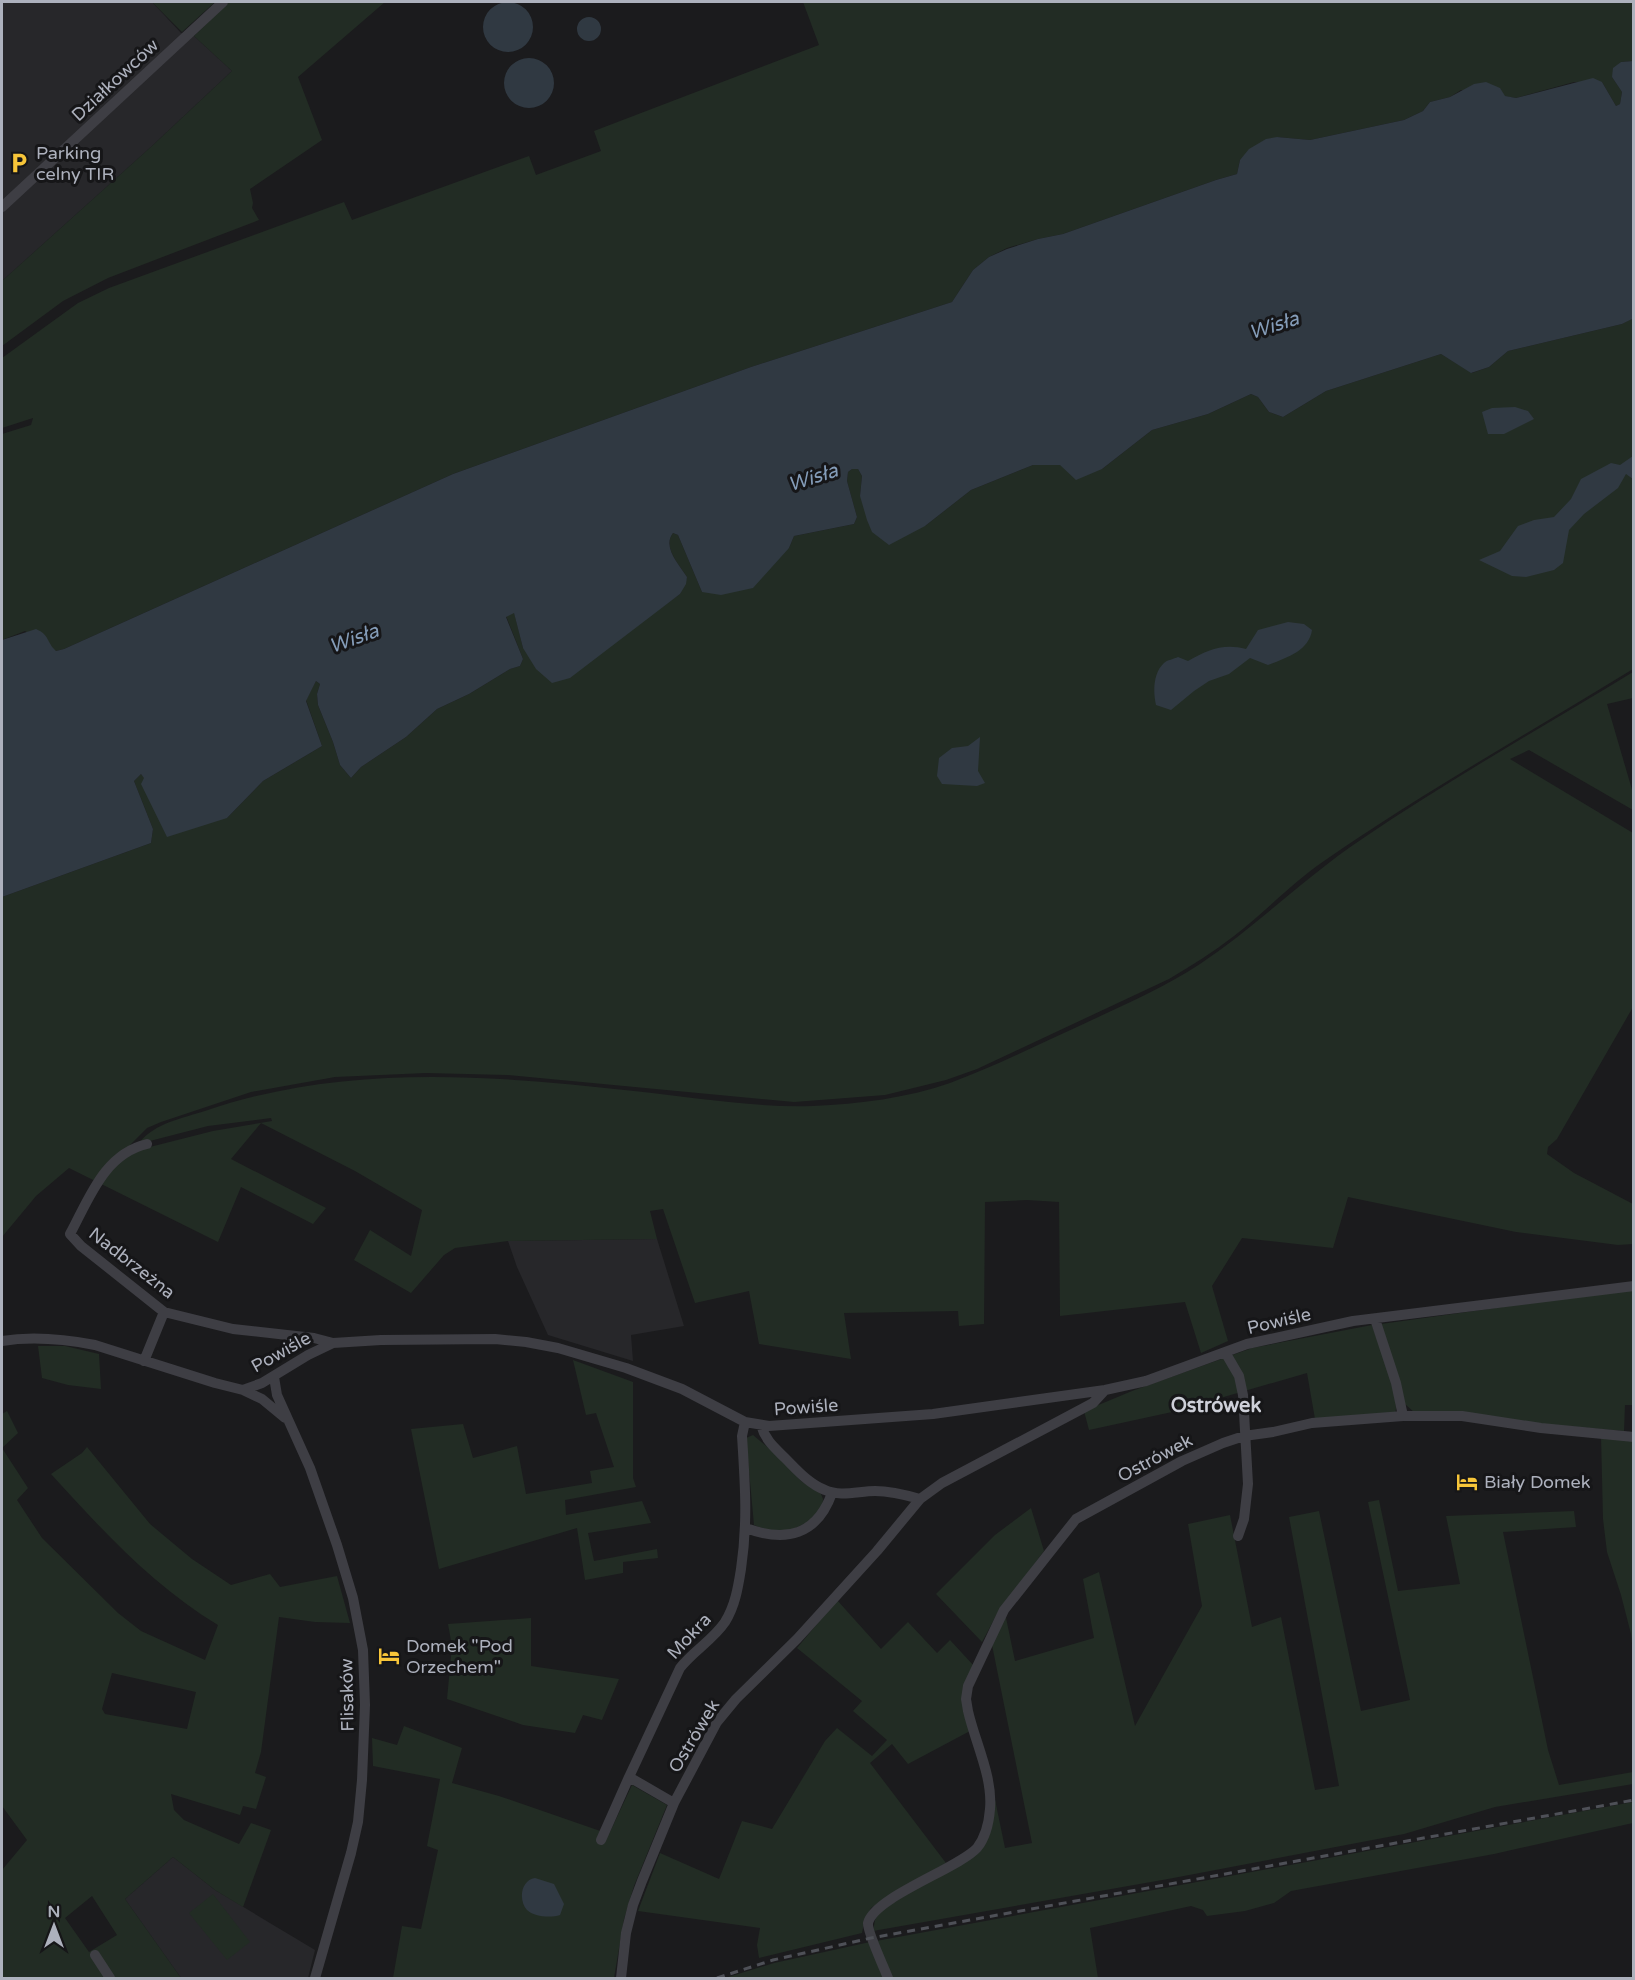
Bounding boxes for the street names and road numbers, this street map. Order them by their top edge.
street label: Działkowców [67,34,163,126]
street label: Nadbrzeżna [84,1223,180,1303]
street label: Powiśle [1245,1303,1313,1339]
street label: Powiśle [247,1327,315,1377]
street label: Powiśle [773,1394,839,1420]
street label: Ostrówek [1114,1429,1196,1487]
street label: Mokra [662,1608,716,1664]
street label: Flisaków [335,1658,359,1732]
street label: Ostrówek [664,1695,725,1777]

